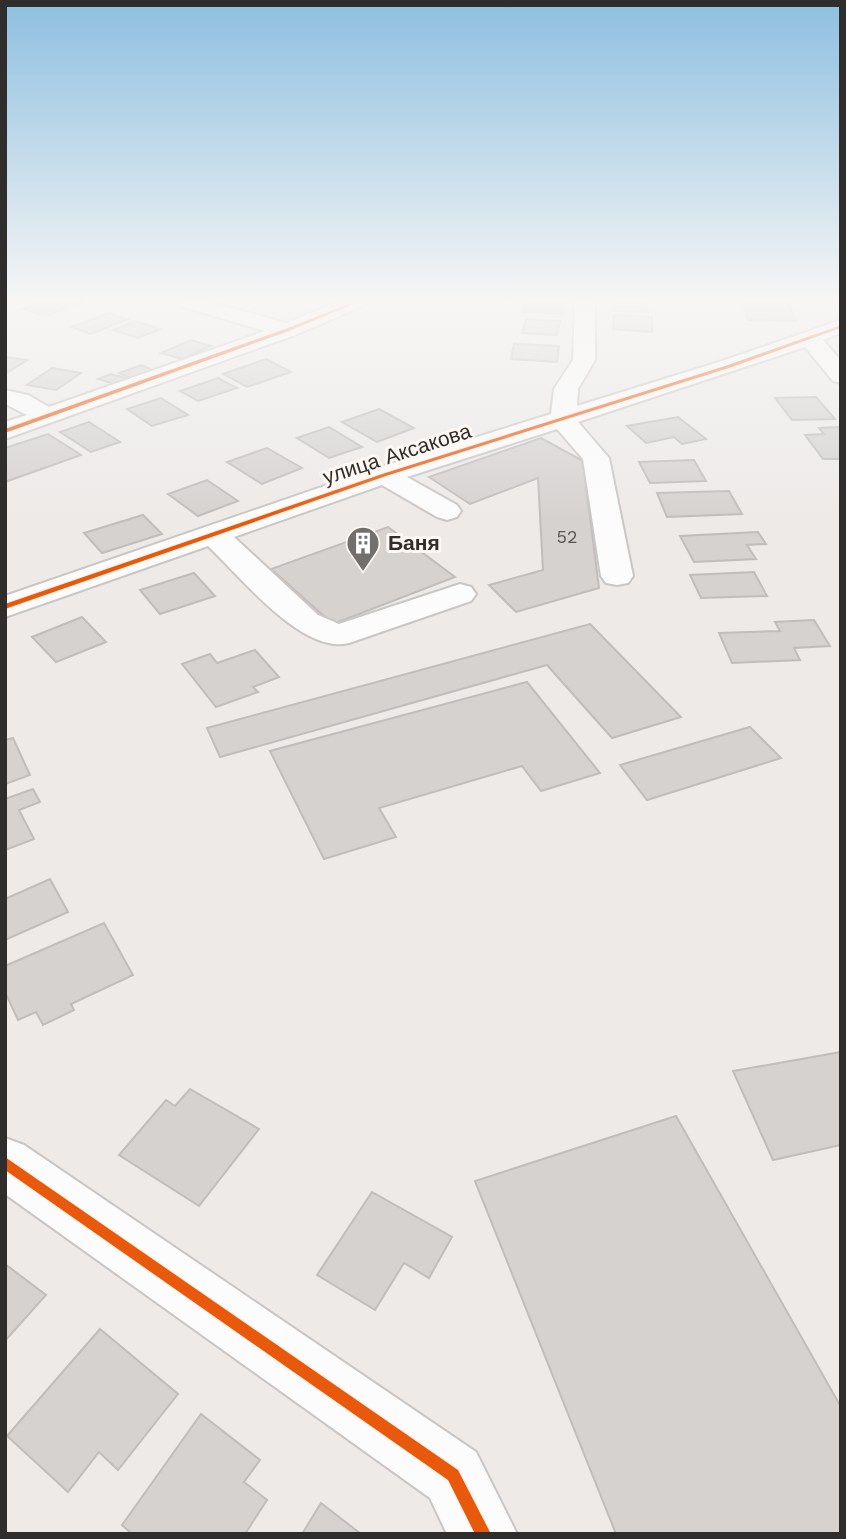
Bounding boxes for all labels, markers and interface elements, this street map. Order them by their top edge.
street label: улица Аксакова [320,418,474,489]
building icon: Баня [344,524,382,573]
house number: 52 [557,526,577,547]
place label: Баня [388,530,440,555]

